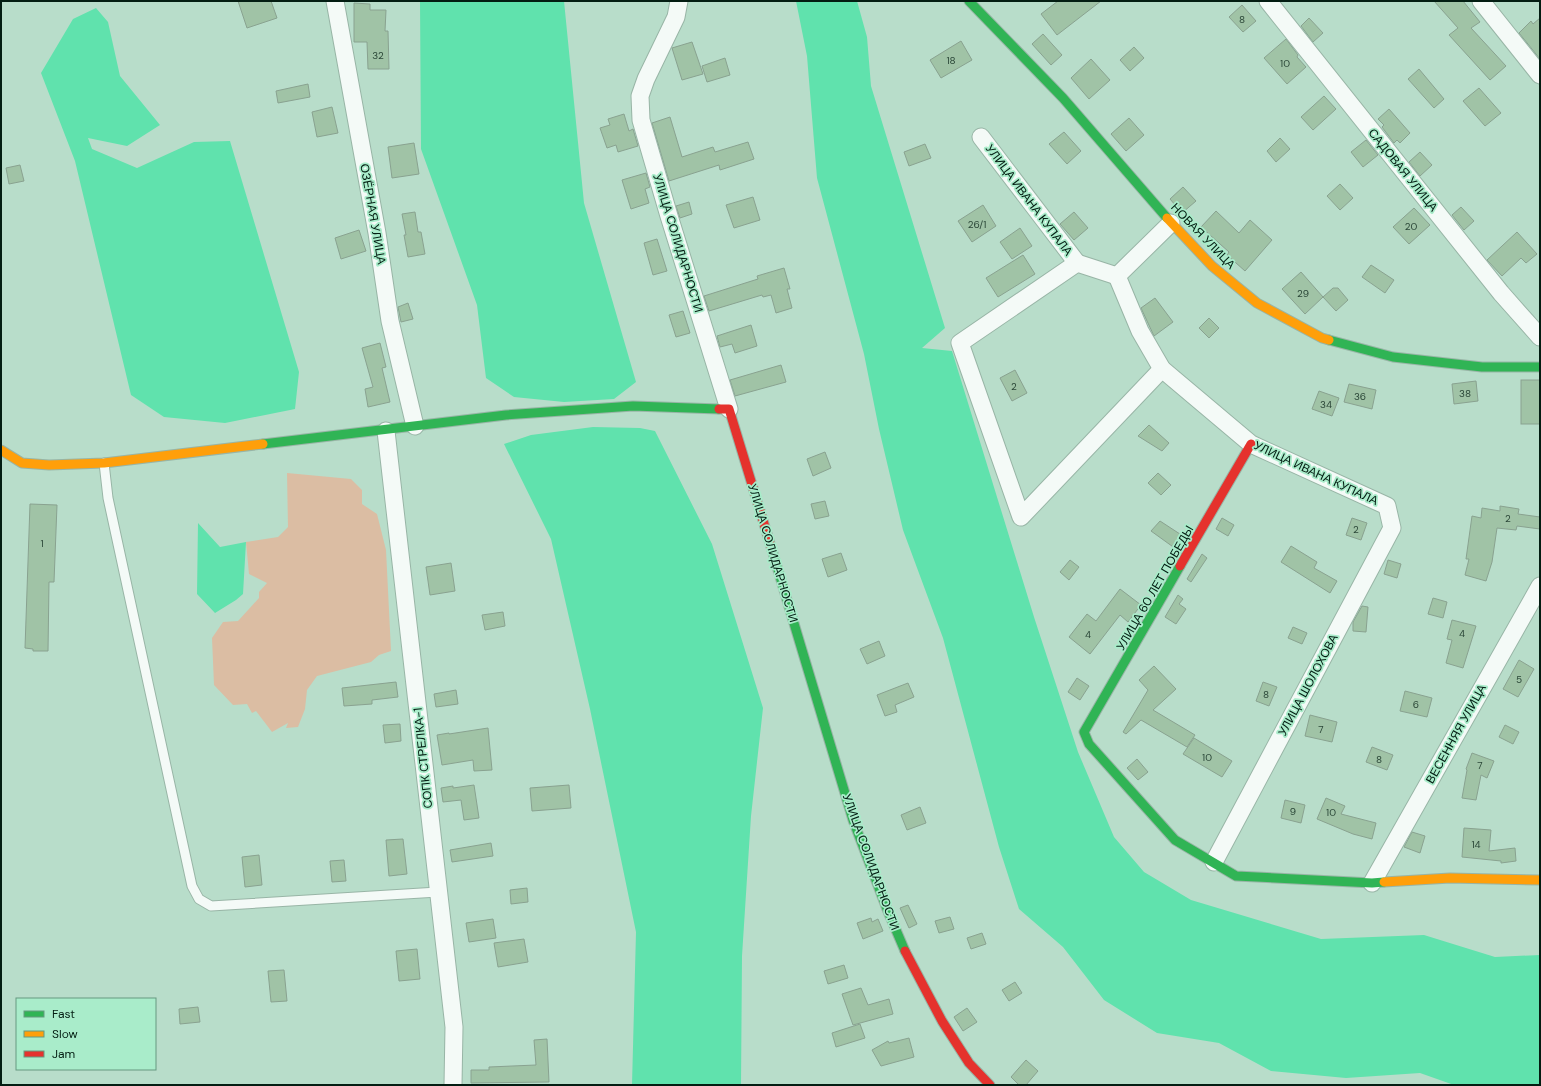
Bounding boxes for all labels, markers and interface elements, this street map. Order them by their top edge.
house number: 8 [1239,13,1245,26]
house number: 32 [372,49,384,62]
house number: 18 [946,54,956,67]
house number: 10 [1280,57,1290,70]
street label: САДОВАЯ УЛИЦА [1365,125,1441,215]
street label: УЛИЦА ИВАНА КУПАЛА [982,141,1076,259]
street label: ОЗЁРНАЯ УЛИЦА [356,163,390,265]
street label: УЛИЦА СОЛИДАРНОСТИ [649,172,707,314]
street label: НОВАЯ УЛИЦА [1167,199,1239,273]
house number: 26/1 [968,218,986,231]
house number: 20 [1405,220,1417,233]
house number: 29 [1297,287,1309,300]
house number: 2 [1011,380,1017,393]
house number: 38 [1459,387,1471,400]
house number: 36 [1354,390,1366,403]
house number: 34 [1320,398,1332,411]
street label: УЛИЦА ИВАНА КУПАЛА [1251,437,1381,509]
street label: УЛИЦА СОЛИДАРНОСТИ [744,482,802,624]
house number: 2 [1505,512,1511,525]
street label: УЛИЦА 60 ЛЕТ ПОБЕДЫ [1113,523,1197,653]
house number: 2 [1353,523,1359,536]
house number: 1 [40,537,44,550]
house number: 4 [1459,627,1465,640]
house number: 4 [1085,628,1091,641]
street label: УЛИЦА ШОЛОХОВА [1274,631,1342,739]
house number: 5 [1516,673,1522,686]
street label: ВЕСЕННЯЯ УЛИЦА [1422,682,1490,786]
house number: 8 [1263,688,1269,701]
house number: 6 [1413,698,1419,711]
street label: СОПК СТРЕЛКА-1 [410,707,436,809]
house number: 7 [1318,723,1324,736]
house number: 10 [1202,751,1212,764]
house number: 8 [1376,753,1382,766]
house number: 7 [1477,759,1483,772]
street label: УЛИЦА СОЛИДАРНОСТИ [839,791,903,933]
house number: 9 [1290,805,1296,818]
house number: 10 [1326,806,1336,819]
house number: 14 [1471,838,1481,851]
legend [16,998,156,1070]
text: Fast [52,1006,75,1022]
text: Slow [52,1026,78,1042]
text: Jam [52,1046,75,1062]

